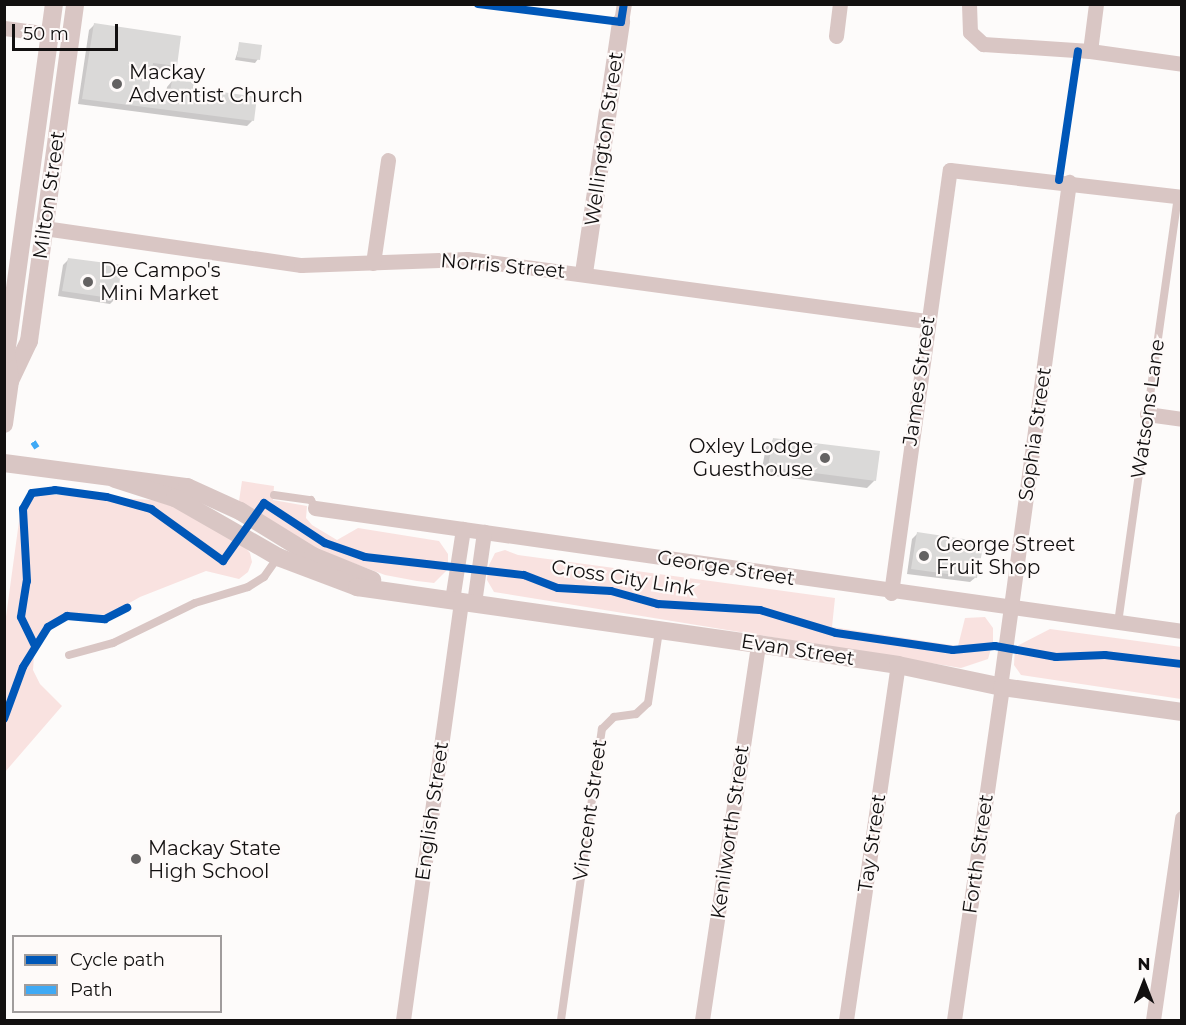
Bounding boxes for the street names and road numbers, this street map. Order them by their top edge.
street label: Wellington Street [580,50,628,228]
street label: Milton Street [28,129,70,261]
street label: Norris Street [440,249,566,283]
street label: James Street [898,315,940,447]
street label: Watsons Lane [1126,337,1170,481]
street label: Sophia Street [1014,366,1056,502]
street label: George Street [655,545,797,591]
street label: Cross City Link [550,555,696,601]
street label: Evan Street [740,629,856,671]
street label: Vincent Street [568,738,612,882]
street label: English Street [410,740,454,882]
street label: Kenilworth Street [706,743,754,921]
street label: Tay Street [853,792,891,894]
street label: Forth Street [958,793,998,915]

